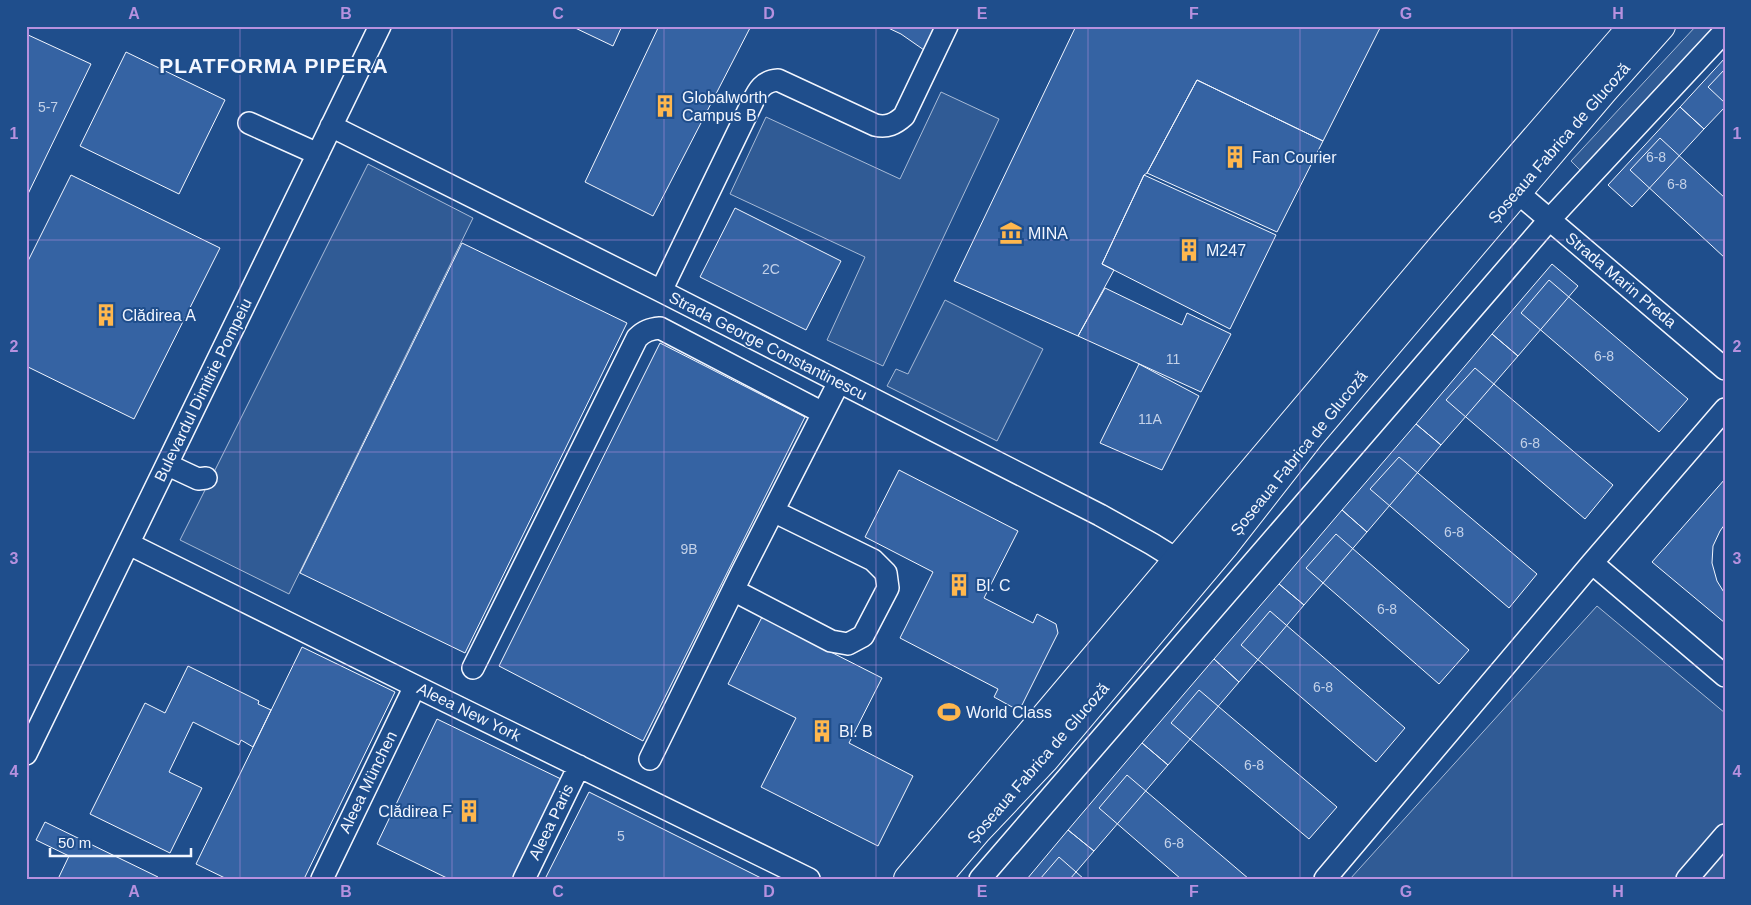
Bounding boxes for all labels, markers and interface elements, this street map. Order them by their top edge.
text: A [128,5,140,22]
text: B [340,5,352,22]
text: C [552,5,564,22]
text: D [763,5,775,22]
text: E [977,5,988,22]
text: F [1189,5,1199,22]
text: G [1400,5,1412,22]
text: H [1612,5,1624,22]
district label: PLATFORMA PIPERA [159,54,389,77]
street label: Șoseaua Fabrica de Glucoză [1485,59,1633,226]
place label: Globalworth Campus B [682,89,767,124]
building icon: Globalworth Campus B [652,93,678,119]
house number: 5-7 [38,99,58,115]
text: 1 [10,125,19,142]
text: 1 [1733,125,1742,142]
building icon: Fan Courier [1222,144,1248,170]
place label: Fan Courier [1252,149,1337,166]
house number: 6-8 [1646,149,1666,165]
house number: 6-8 [1667,176,1687,192]
museum icon: MINA [998,220,1024,246]
place label: MINA [1028,225,1068,242]
street label: Strada Marin Preda [1562,229,1680,331]
building icon: M247 [1176,237,1202,263]
place label: M247 [1206,242,1246,259]
house number: 2C [762,261,780,277]
street label: Strada George Constantinescu [666,289,870,403]
street label: Bulevardul Dimitrie Pompeiu [151,296,255,484]
building icon: Clădirea A [93,302,119,328]
place label: Clădirea A [122,307,196,324]
text: 2 [10,338,19,355]
text: 2 [1733,338,1742,355]
house number: 6-8 [1594,348,1614,364]
house number: 11 [1166,351,1180,367]
street label: Șoseaua Fabrica de Glucoză [1227,367,1371,539]
house number: 11A [1138,411,1163,427]
house number: 6-8 [1520,435,1540,451]
house number: 6-8 [1444,524,1464,540]
house number: 9B [680,541,698,557]
text: 3 [10,550,19,567]
text: 3 [1733,550,1742,567]
building icon: Bl. C [946,572,972,598]
place label: Bl. C [976,577,1011,594]
house number: 6-8 [1377,601,1397,617]
street label: Șoseaua Fabrica de Glucoză [964,679,1112,846]
house number: 6-8 [1313,679,1333,695]
street label: Aleea New York [415,680,524,745]
sports icon: World Class [936,699,962,725]
place label: World Class [966,704,1052,721]
building icon: Bl. B [809,718,835,744]
place label: Bl. B [839,723,873,740]
street label: Aleea München [336,728,400,836]
house number: 6-8 [1244,757,1264,773]
text: 4 [10,763,19,780]
text: 4 [1733,763,1742,780]
street label: Aleea Paris [525,782,577,862]
building icon: Clădirea F [456,798,482,824]
place label: Clădirea F [378,803,452,820]
scale bar [50,825,191,857]
house number: 5 [617,828,625,844]
text: 50 m [58,834,91,851]
house number: 6-8 [1164,835,1184,851]
text: A [128,883,140,900]
text: B [340,883,352,900]
text: C [552,883,564,900]
text: D [763,883,775,900]
text: E [977,883,988,900]
text: F [1189,883,1199,900]
text: G [1400,883,1412,900]
text: H [1612,883,1624,900]

